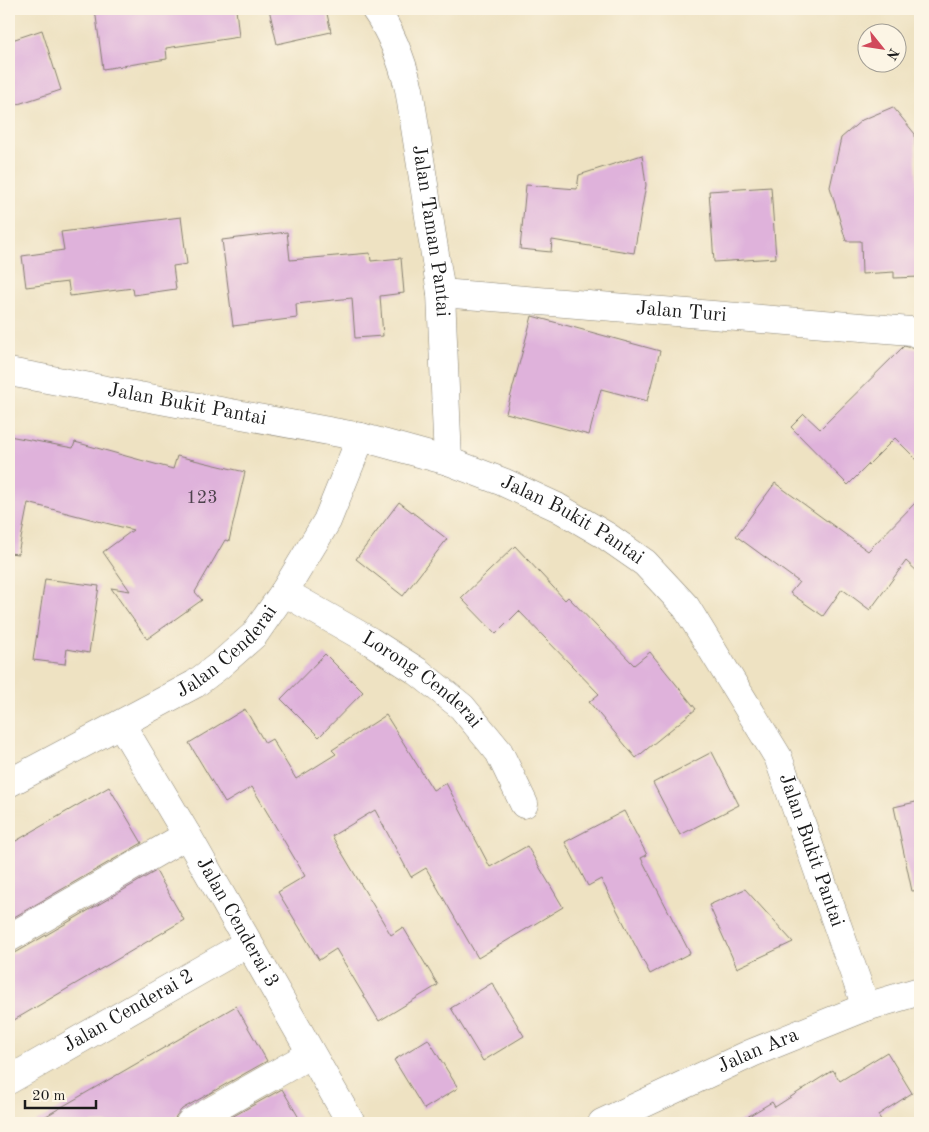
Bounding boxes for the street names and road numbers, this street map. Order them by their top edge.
street label: Jalan Taman Pantai [408,144,452,317]
street label: Jalan Turi [635,299,727,326]
street label: Jalan Bukit Pantai [106,380,268,429]
street label: Jalan Bukit Pantai [497,472,647,569]
street label: Jalan Cenderai [173,602,281,702]
street label: Lorong Cenderai [358,629,485,732]
street label: Jalan Bukit Pantai [775,771,847,930]
street label: Jalan Cenderai 3 [192,854,282,991]
street label: Jalan Cenderai 2 [60,966,197,1056]
street label: Jalan Ara [715,1025,802,1077]

